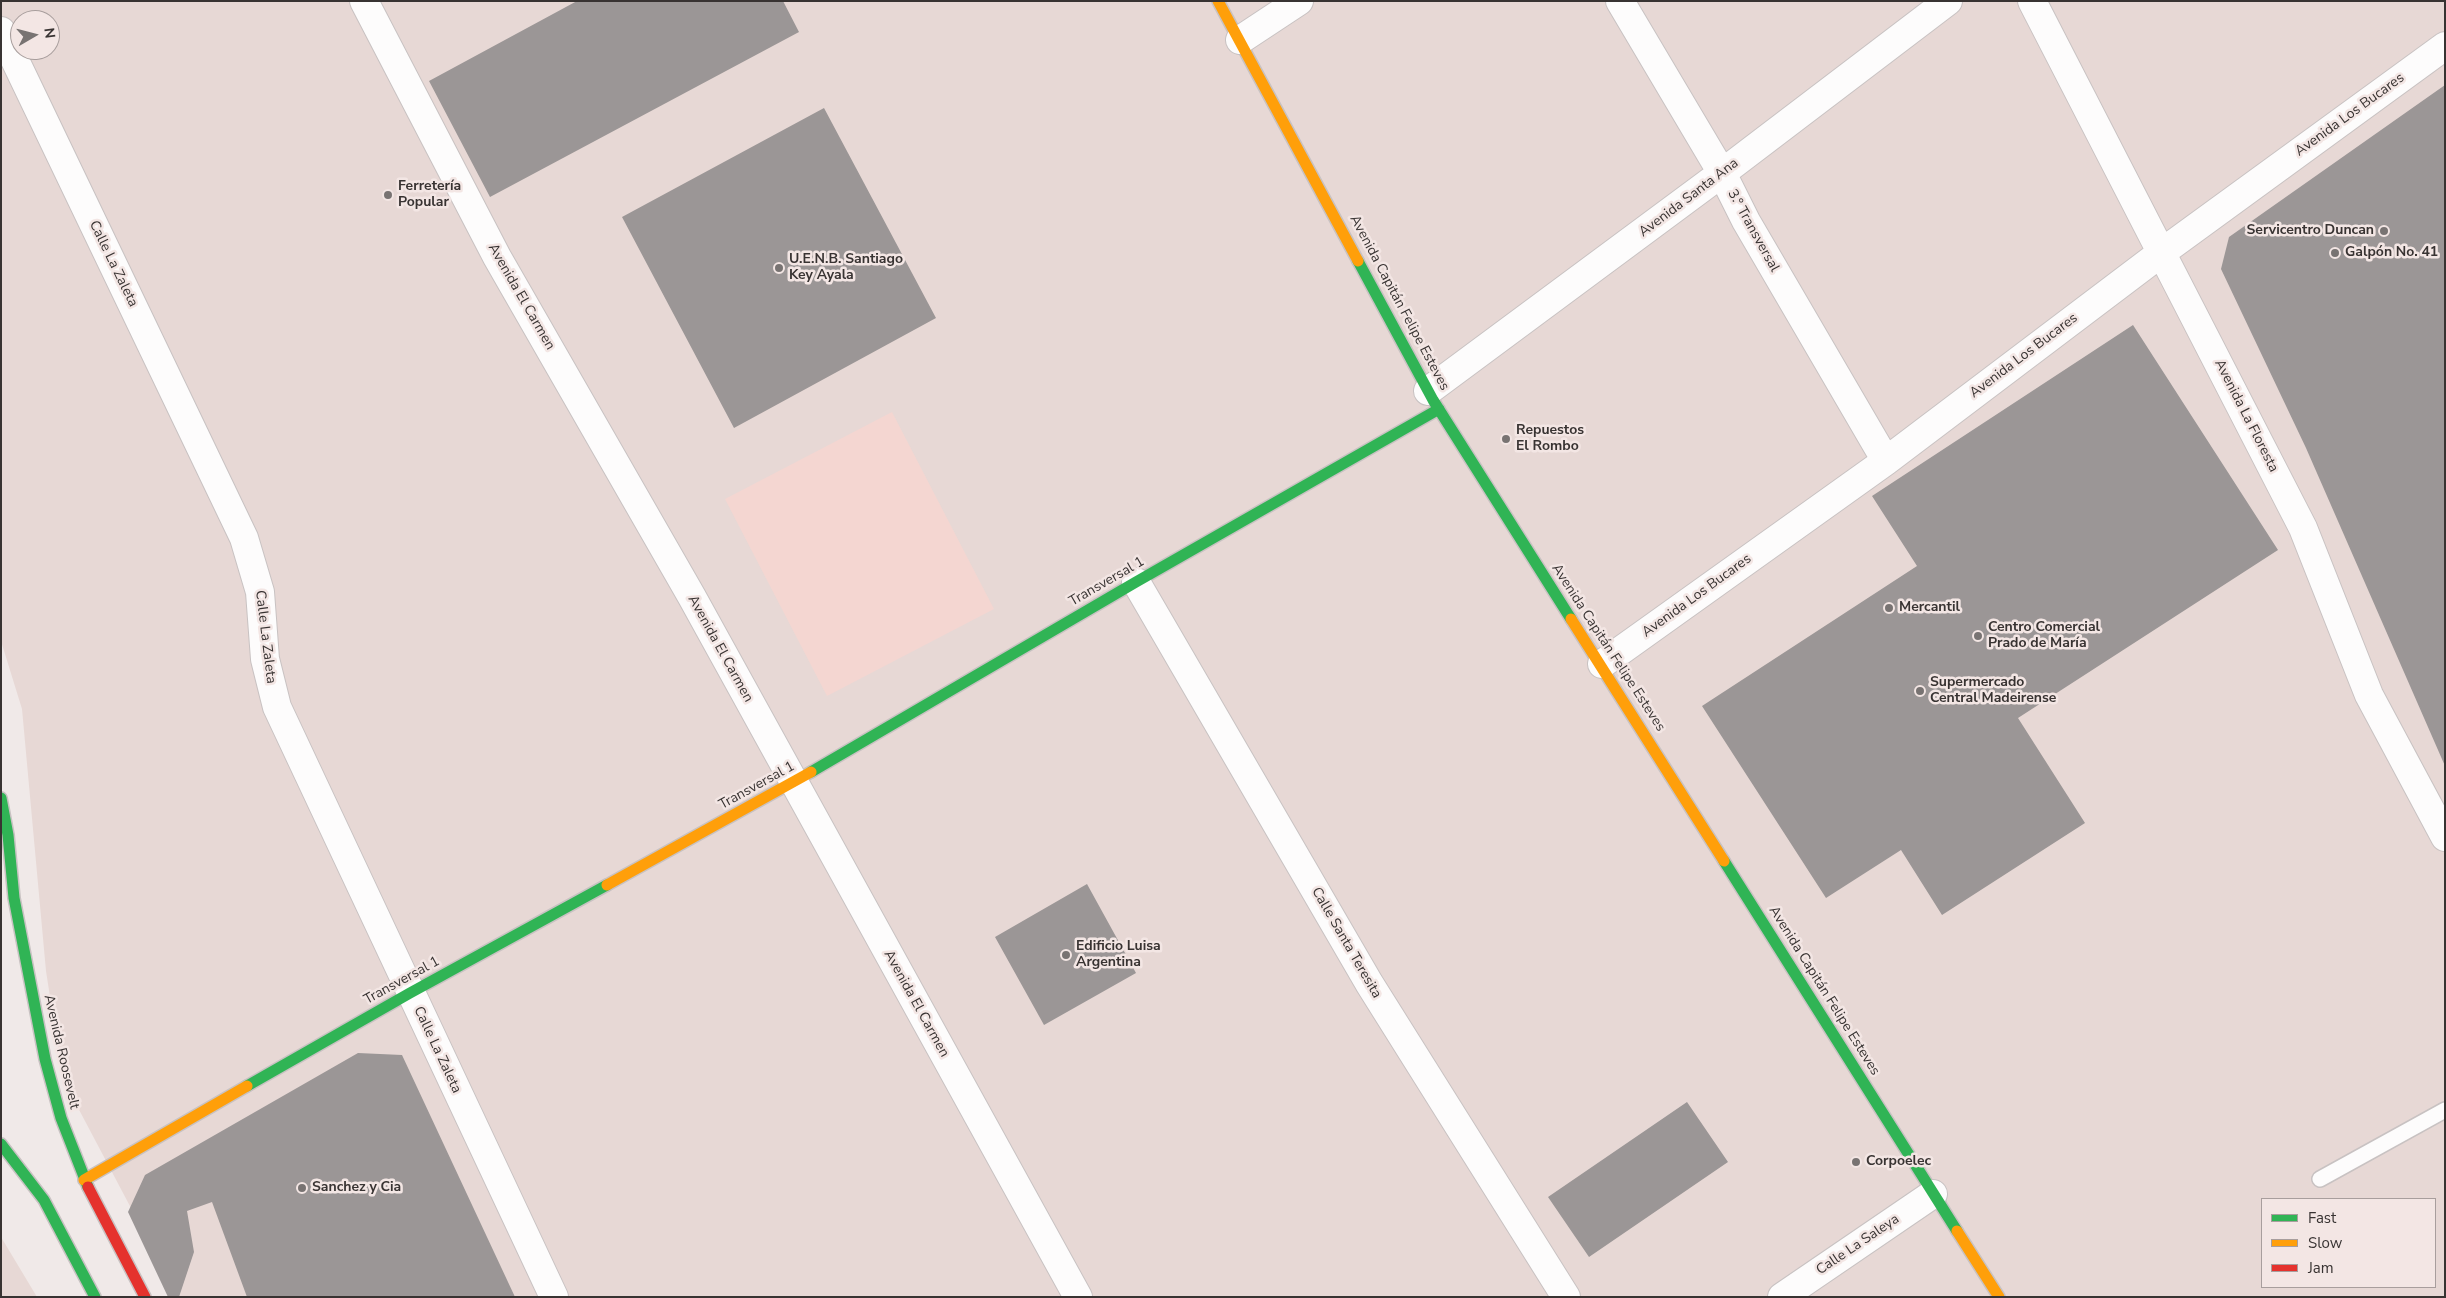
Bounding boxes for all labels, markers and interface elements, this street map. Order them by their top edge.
north arrow [10,10,60,60]
text: N [39,26,59,39]
street label: Avenida Los Bucares [2292,70,2408,160]
street label: Avenida Santa Ana [1636,155,1742,241]
place label: Ferretería Popular [398,179,461,212]
street label: 3.° Transversal [1723,187,1783,275]
marker: Ferretería Popular [382,189,394,201]
street label: Avenida Capitán Felipe Esteves [1346,212,1452,394]
street label: Calle La Zaleta [85,218,141,310]
place label: Servicentro Duncan [2247,223,2374,239]
marker: Servicentro Duncan [2378,225,2390,237]
street label: Avenida El Carmen [484,241,558,353]
place label: Galpón No. 41 [2345,245,2438,261]
marker: Galpón No. 41 [2329,247,2341,259]
place label: U.E.N.B. Santiago Key Ayala [789,252,903,284]
marker: U.E.N.B. Santiago Key Ayala [773,262,785,274]
street label: Avenida Los Bucares [1967,310,2081,402]
street label: Avenida La Floresta [2210,357,2282,475]
place label: Repuestos El Rombo [1516,423,1584,456]
marker: Repuestos El Rombo [1500,433,1512,445]
street label: Avenida Los Bucares [1639,551,1755,641]
street label: Transversal 1 [1066,554,1148,610]
street label: Avenida Capitán Felipe Esteves [1547,561,1669,735]
street label: Calle La Zaleta [251,589,279,685]
street label: Avenida El Carmen [684,593,756,705]
place label: Mercantil [1899,600,1960,616]
marker: Mercantil [1883,602,1895,614]
place label: Centro Comercial Prado de María [1988,620,2100,652]
marker: Centro Comercial Prado de María [1972,630,1984,642]
place label: Supermercado Central Madeirense [1930,675,2056,708]
marker: Supermercado Central Madeirense [1914,685,1926,697]
street label: Transversal 1 [716,758,798,814]
street label: Calle Santa Teresita [1307,885,1385,1001]
street label: Avenida Capitán Felipe Esteves [1765,903,1883,1079]
place label: Edificio Luisa Argentina [1076,939,1161,972]
street label: Avenida El Carmen [880,948,952,1060]
marker: Edificio Luisa Argentina [1060,949,1072,961]
street label: Transversal 1 [361,953,443,1009]
street label: Avenida Roosevelt [40,993,82,1111]
street label: Calle La Zaleta [410,1004,464,1096]
place label: Corpoelec [1866,1154,1931,1170]
marker: Corpoelec [1850,1156,1862,1168]
place label: Sanchez y Cia [312,1180,401,1196]
marker: Sanchez y Cia [296,1182,308,1194]
legend [2261,1198,2436,1288]
text: Fast [2308,1208,2336,1228]
street label: Calle La Saleya [1813,1211,1903,1279]
text: Slow [2308,1233,2342,1253]
text: Jam [2308,1258,2334,1278]

